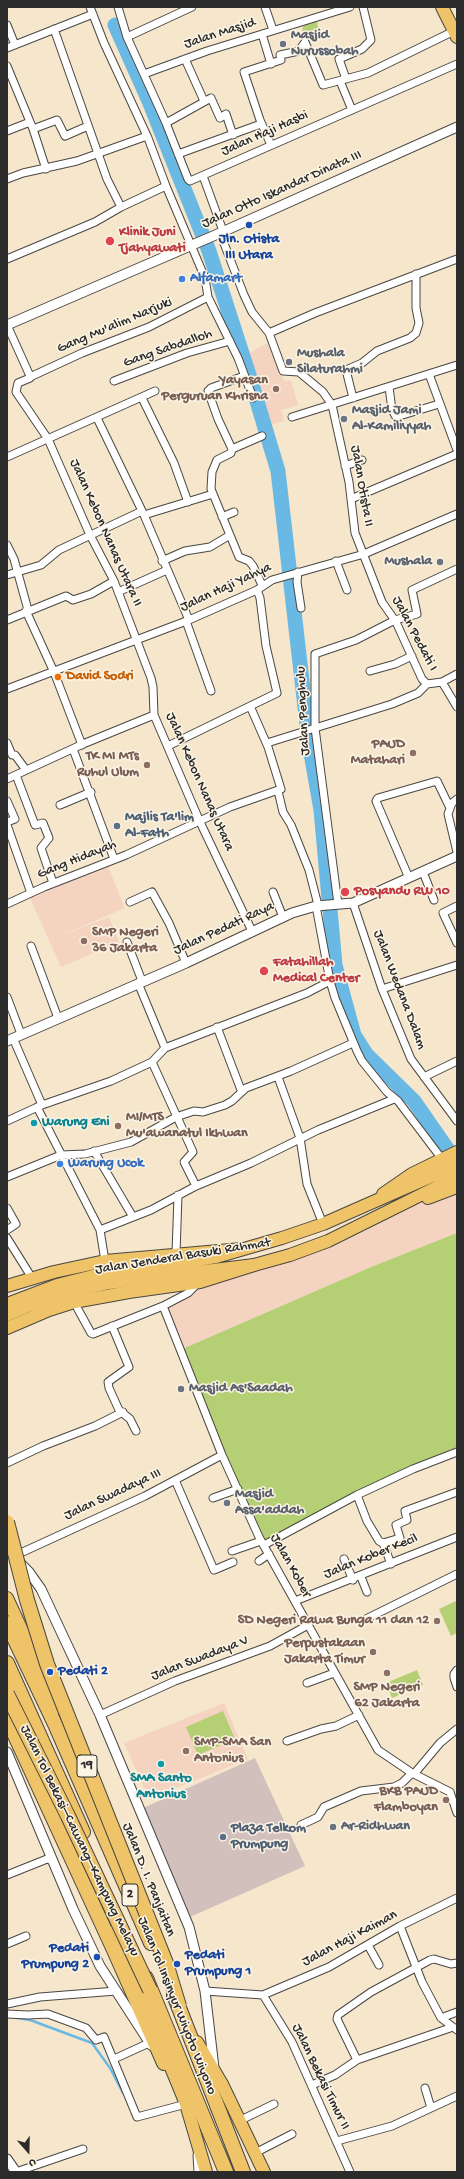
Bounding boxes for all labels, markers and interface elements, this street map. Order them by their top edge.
street label: Jalan Masjid [182,15,258,53]
place label: Masjid Nurussobah [291,28,358,60]
marker: Masjid Nurussobah [278,39,288,49]
street label: Jalan Haji Hasbi [219,107,311,161]
street label: Jalan Otto Iskandar Dinata III [199,147,365,233]
marker: Jln. Otista III Utara [244,220,254,230]
place label: Klinik Juni Tjahyawati [119,225,186,258]
place label: Jln. Otista III Utara [219,232,279,264]
marker: Klinik Juni Tjahyawati [104,235,116,247]
place label: Alfamart [190,271,242,287]
marker: Alfamart [177,274,187,284]
street label: Gang Mu'alim Narjuki [55,294,175,358]
street label: Gang Sabdalloh [121,326,215,372]
place label: Mushala Silaturahmi [297,346,363,378]
marker: Mushala Silaturahmi [284,357,294,367]
place label: Yayasan Perguruan Khrisna [161,373,268,406]
marker: Yayasan Perguruan Khrisna [271,384,281,394]
place label: Masjid Jami Al-Kamiliyyah [352,403,431,436]
marker: Masjid Jami Al-Kamiliyyah [339,414,349,424]
street label: Jalan Otista II [346,444,376,528]
street label: Jalan Kebon Nanas Utara II [65,457,145,609]
place label: Mushala [384,554,432,570]
marker: Mushala [435,557,445,567]
street label: Jalan Haji Yahya [178,560,274,616]
street label: Jalan Pedati I [387,594,441,674]
street label: Jalan Penghulu [293,666,315,756]
place label: David Sodri [66,669,134,685]
marker: David Sodri [53,672,63,682]
street label: Jalan Kebon Nanas Utara [161,710,237,854]
place label: PAUD Matahari [351,737,405,770]
marker: PAUD Matahari [408,748,418,758]
place label: TK MI MTs Ruhul Ulum [77,749,139,782]
marker: TK MI MTs Ruhul Ulum [142,760,152,770]
place label: Majlis Ta'lim Al-Fath [125,810,194,842]
marker: Majlis Ta'lim Al-Fath [112,821,122,831]
street label: Gang Hidayah [35,837,119,883]
place label: Posyandu RW 10 [354,884,450,900]
marker: Posyandu RW 10 [339,886,351,898]
street label: Jalan Pedati Raya [171,898,277,960]
place label: SMP Negeri 36 Jakarta [92,925,159,958]
street label: Jalan Wedana Dalam [368,928,430,1052]
marker: SMP Negeri 36 Jakarta [79,936,89,946]
place label: Fatahillah Medical Center [273,955,359,988]
marker: Fatahillah Medical Center [258,965,270,977]
place label: MI/MTS Mu'awanatul Ikhwan [126,1110,248,1142]
place label: Warung Eni [42,1115,110,1131]
marker: Warung Eni [29,1118,39,1128]
marker: MI/MTS Mu'awanatul Ikhwan [113,1121,123,1131]
place label: Warung Ucok [68,1156,143,1172]
marker: Warung Ucok [55,1159,65,1169]
street label: Jalan Jenderal Basuki Rahmat [94,1235,272,1279]
place label: Masjid As'Saadah [189,1381,293,1397]
marker: Masjid As'Saadah [176,1384,186,1394]
street label: Jalan Swadaya III [62,1465,164,1525]
place label: Masjid Assa'addah [235,1487,304,1520]
marker: Masjid Assa'addah [222,1498,232,1508]
street label: Jalan Kober [266,1531,314,1601]
street label: Jalan Kober Kecil [322,1531,420,1583]
place label: SD Negeri Rawa Bunga 11 dan 12 [238,1613,429,1629]
marker: SD Negeri Rawa Bunga 11 dan 12 [432,1616,442,1626]
street label: Jalan Swadaya V [149,1633,251,1685]
place label: Perpustakaan Jakarta Timur [284,1636,365,1668]
marker: Perpustakaan Jakarta Timur [368,1647,378,1657]
place label: Pedati 2 [58,1664,108,1680]
marker: Pedati 2 [45,1667,55,1677]
marker: SMP Negeri 62 Jakarta [382,1668,392,1678]
place label: SMP Negeri 62 Jakarta [354,1680,420,1712]
street label: Jalan Tol Bekasi–Cawang–Kampung Melayu [15,1723,143,1959]
place label: SMP-SMA San Antonius [194,1735,271,1768]
marker: SMP-SMA San Antonius [181,1746,191,1756]
road number: 19 [77,1755,97,1777]
marker: SMA Santo Antonius [156,1759,166,1769]
place label: SMA Santo Antonius [130,1771,192,1804]
place label: BKB PAUD Flamboyan [374,1784,438,1816]
marker: BKB PAUD Flamboyan [441,1795,451,1805]
place label: Ar-Ridhwan [341,1819,410,1835]
street label: Jalan D. I. Panjaitan [118,1821,178,1939]
place label: Plaza Telkom Prumpung [231,1821,306,1854]
marker: Ar-Ridhwan [328,1822,338,1832]
marker: Plaza Telkom Prumpung [218,1832,228,1842]
road number: 2 [122,1884,138,1906]
street label: Jalan Haji Kaiman [300,1907,400,1971]
street label: Jalan Tol Insinyur Wiyoto Wiyono [133,1915,219,2097]
place label: Pedati Prumpung 2 [22,1941,89,1974]
place label: Pedati Prumpung 1 [185,1948,251,1980]
marker: Pedati Prumpung 2 [92,1952,102,1962]
marker: Pedati Prumpung 1 [172,1959,182,1969]
street label: Jalan Bekasi Timur II [287,2021,353,2133]
north arrow [8,2131,48,2171]
text: U [27,2156,37,2169]

